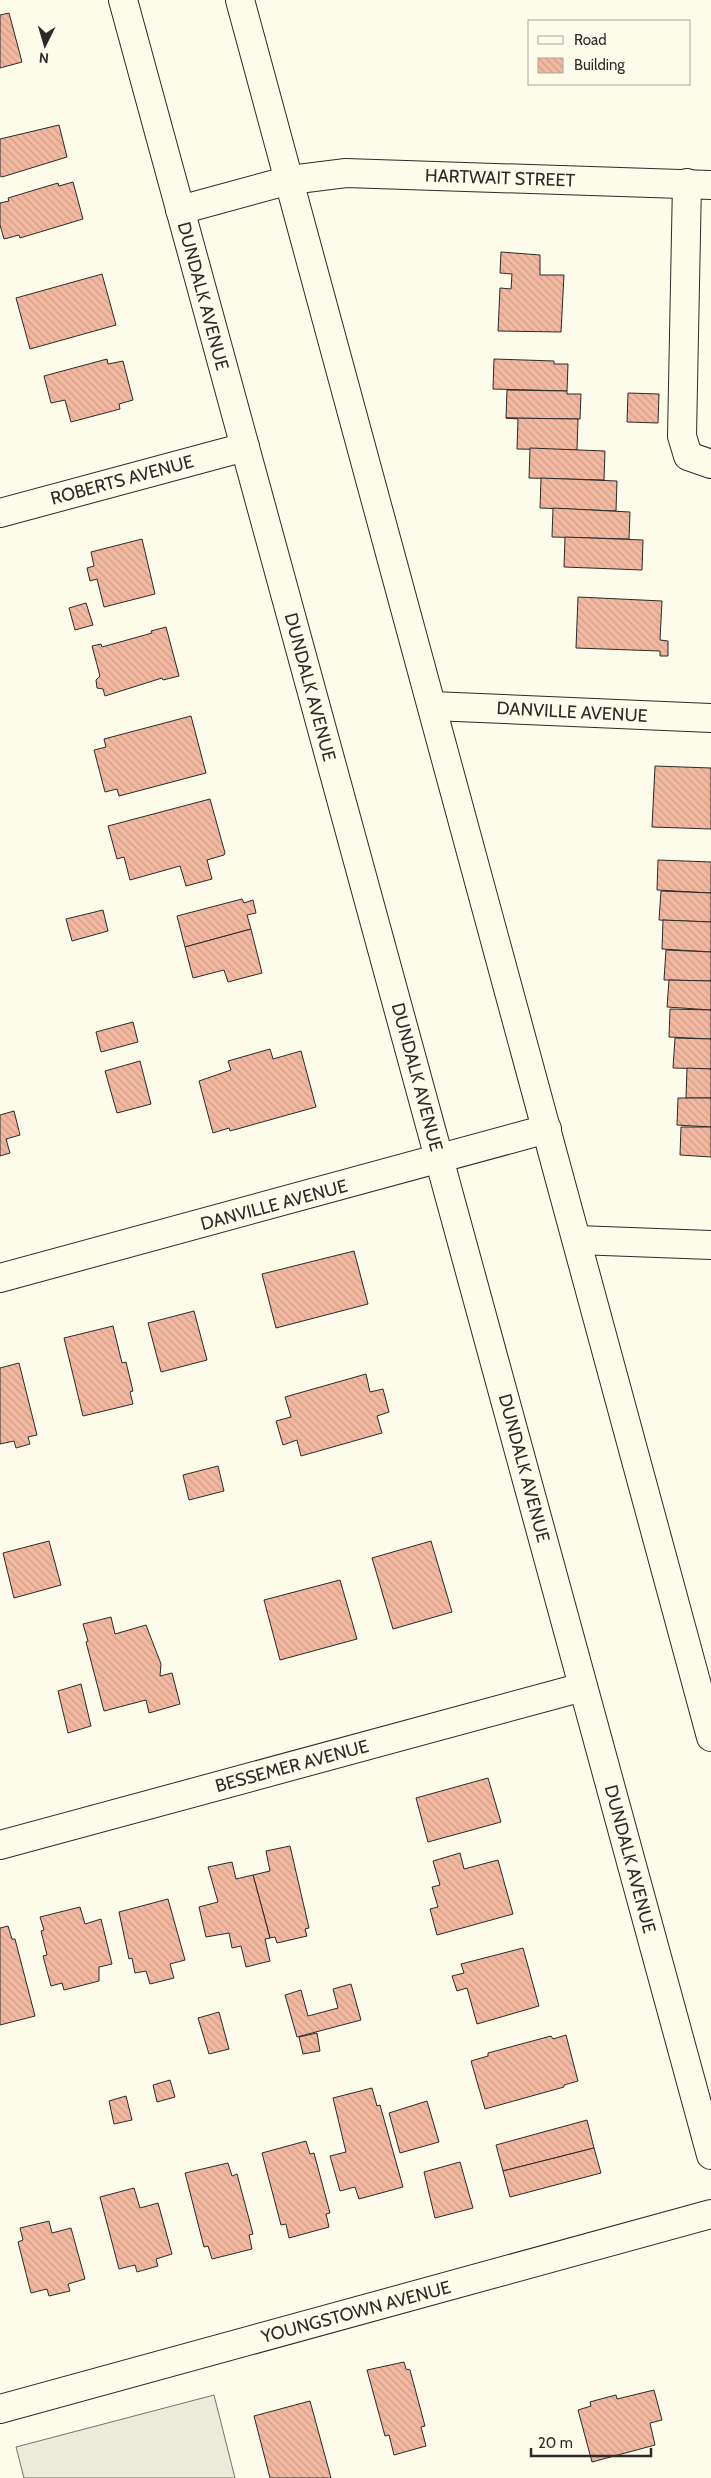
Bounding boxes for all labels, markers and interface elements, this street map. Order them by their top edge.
north arrow [20,20,70,70]
legend [528,20,691,85]
text: Road [574,31,607,49]
text: N [38,49,50,67]
text: Building [574,56,625,74]
street label: HARTWAIT STREET [425,164,576,192]
street label: DUNDALK AVENUE [173,219,233,373]
street label: ROBERTS AVENUE [48,450,196,510]
street label: DUNDALK AVENUE [280,610,340,764]
street label: DANVILLE AVENUE [496,697,648,727]
street label: DUNDALK AVENUE [387,1000,447,1154]
street label: DANVILLE AVENUE [198,1175,350,1235]
street label: DUNDALK AVENUE [494,1391,554,1545]
street label: BESSEMER AVENUE [213,1735,371,1797]
street label: DUNDALK AVENUE [600,1782,660,1936]
street label: YOUNGSTOWN AVENUE [258,2276,453,2348]
scale bar [531,2426,651,2458]
text: 20 m [538,2434,573,2452]

